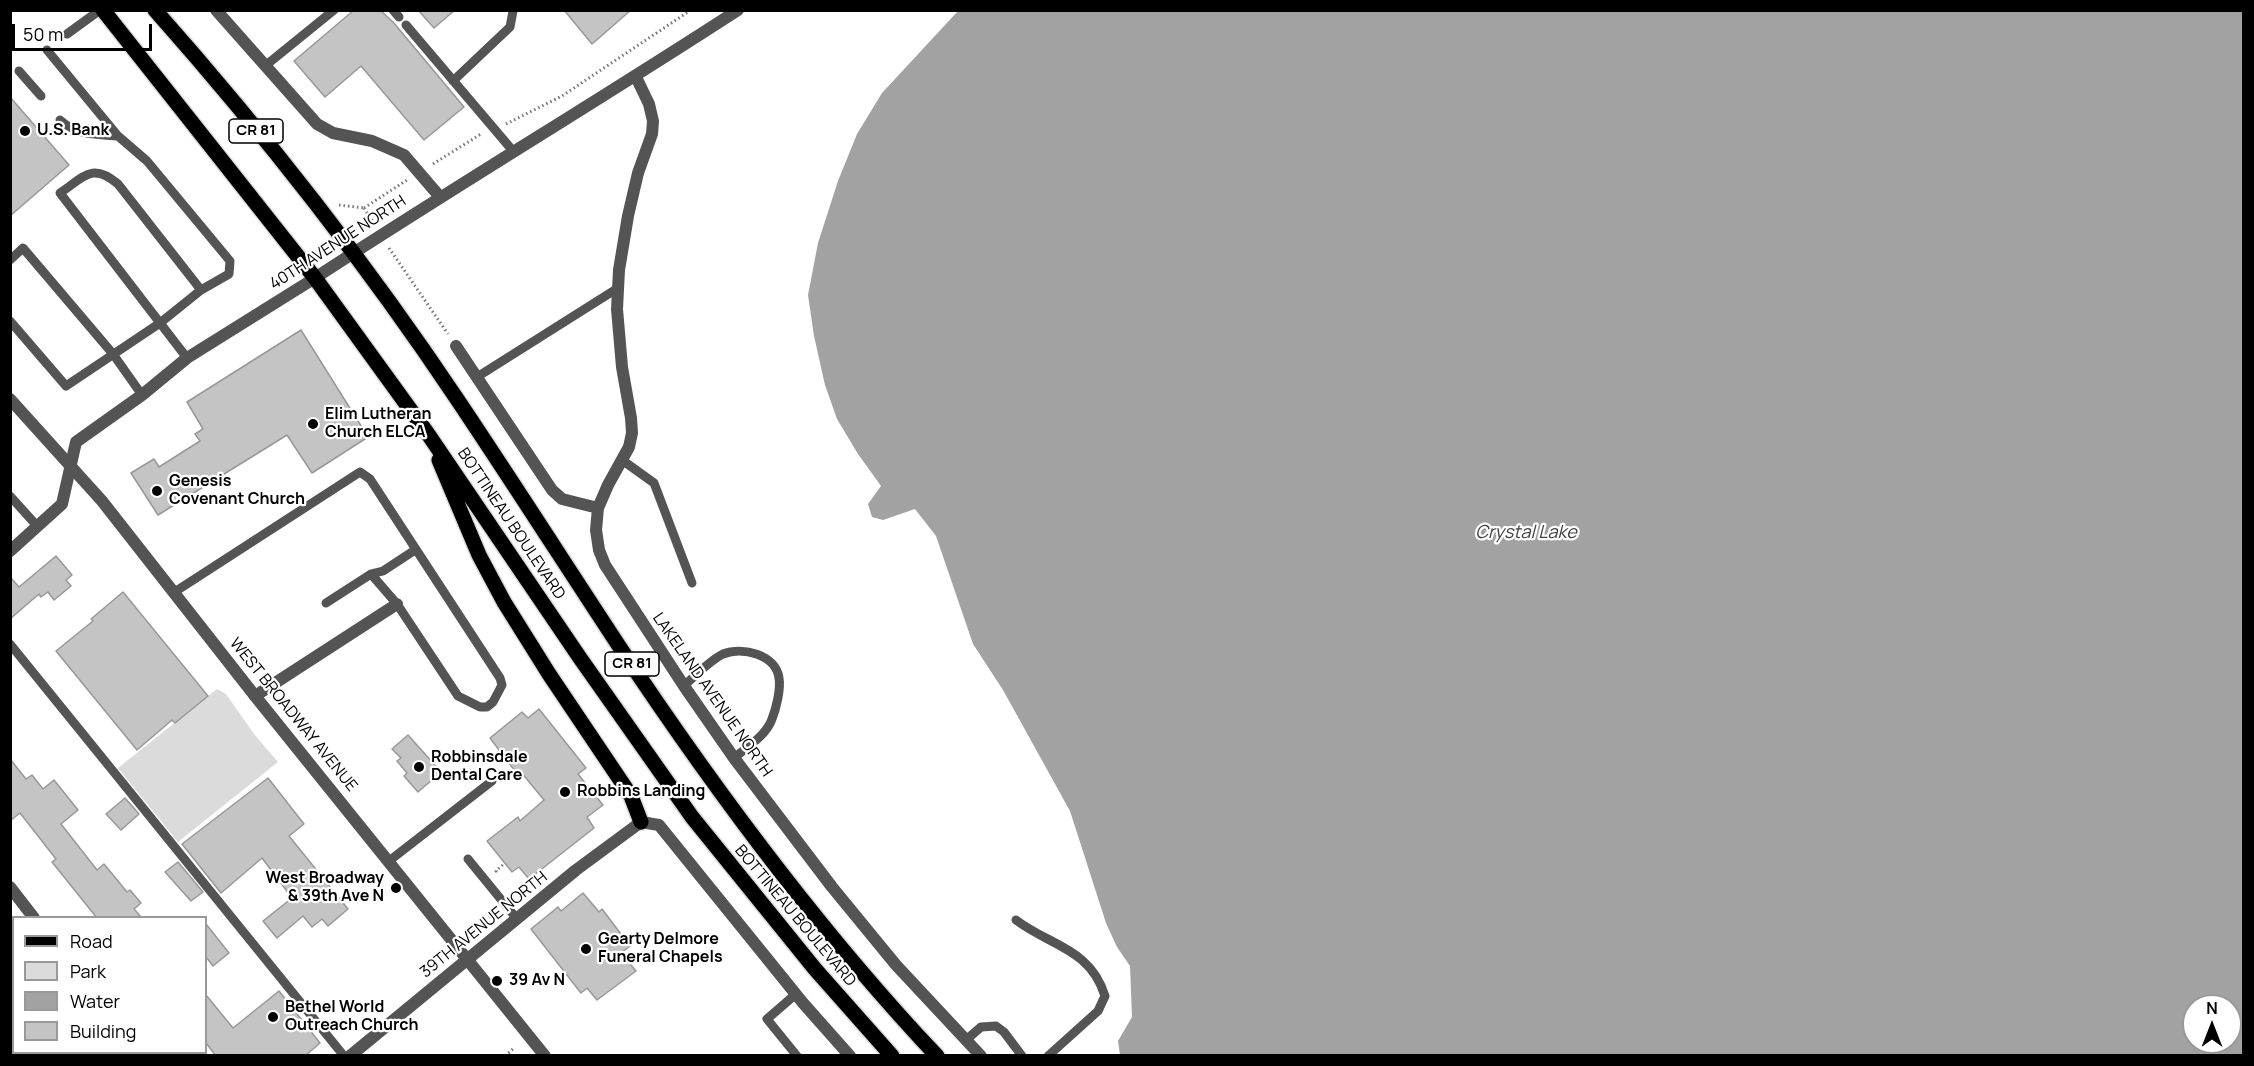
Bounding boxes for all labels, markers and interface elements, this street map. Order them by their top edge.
scale bar [15,12,154,50]
text: 50 m [23,22,63,46]
road number: CR 81 [229,119,283,143]
place label: U.S. Bank [37,121,109,141]
marker: U.S. Bank [18,124,32,138]
street label: 40TH AVENUE NORTH [266,192,410,294]
place label: Elim Lutheran Church ELCA [325,405,431,443]
marker: Elim Lutheran Church ELCA [306,417,320,431]
street label: BOTTINEAU BOULEVARD [453,445,569,603]
place label: Genesis Covenant Church [169,472,305,510]
marker: Genesis Covenant Church [150,484,164,498]
water label: Crystal Lake [1475,522,1577,544]
street label: LAKELAND AVENUE NORTH [648,609,776,781]
street label: WEST BROADWAY AVENUE [225,634,361,796]
road number: CR 81 [605,652,659,676]
place label: Robbinsdale Dental Care [431,748,528,786]
marker: Robbinsdale Dental Care [412,760,426,774]
place label: Robbins Landing [577,782,705,802]
marker: Robbins Landing [558,785,572,799]
street label: BOTTINEAU BOULEVARD [730,841,860,991]
street label: 39TH AVENUE NORTH [417,868,551,982]
place label: West Broadway & 39th Ave N [266,869,384,907]
marker: West Broadway & 39th Ave N [389,881,403,895]
legend [12,916,207,1054]
text: Road [70,929,113,953]
place label: Gearty Delmore Funeral Chapels [598,930,723,968]
marker: Gearty Delmore Funeral Chapels [579,942,593,956]
text: Park [70,959,106,983]
place label: 39 Av N [509,971,565,991]
marker: 39 Av N [490,974,504,988]
text: Water [70,989,120,1013]
north arrow [2182,994,2242,1054]
text: N [2206,997,2218,1019]
place label: Bethel World Outreach Church [285,998,419,1036]
marker: Bethel World Outreach Church [266,1010,280,1024]
text: Building [70,1019,136,1043]

